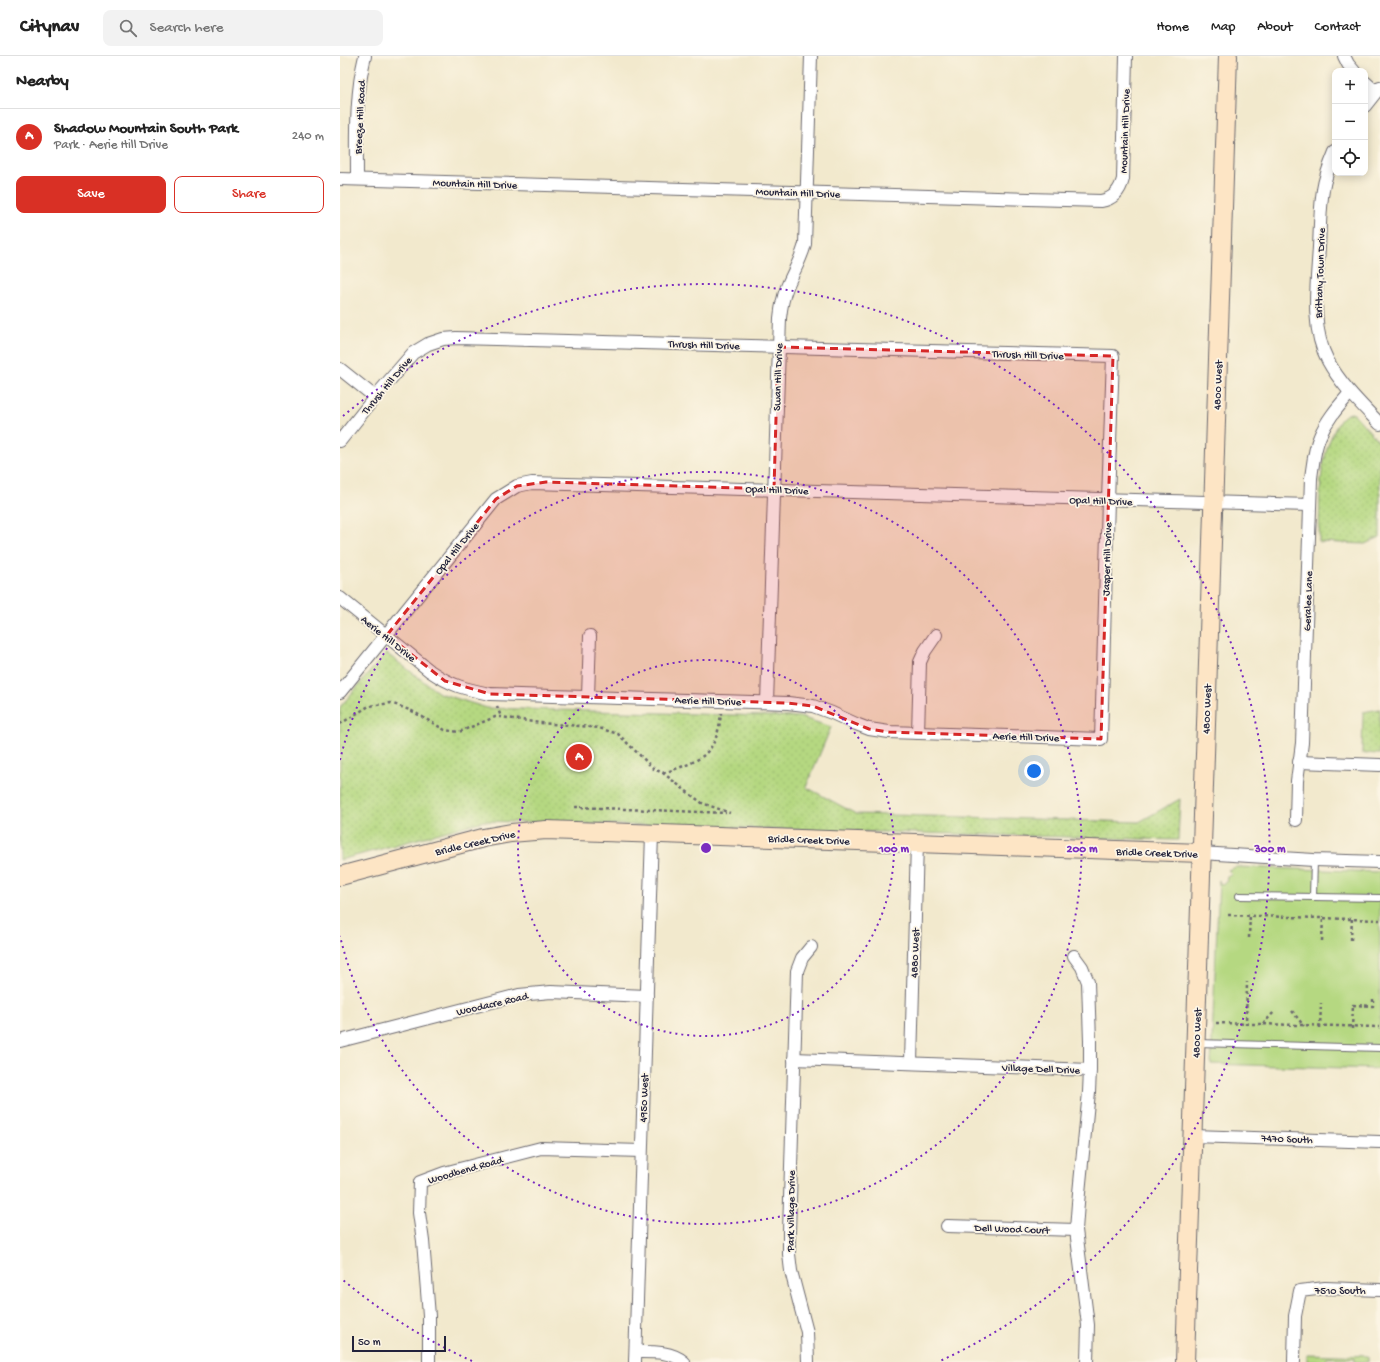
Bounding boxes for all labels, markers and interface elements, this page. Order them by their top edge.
search box [103,10,383,46]
text: Citynav [20,16,79,39]
icon: search [117,17,139,39]
text: Search here [149,19,223,37]
text: Home [1157,19,1189,36]
text: Map [1211,19,1235,36]
text: About [1257,19,1293,36]
text: Contact [1315,19,1360,36]
map controls [1332,68,1368,176]
button: + [1332,68,1368,104]
text: Nearby [16,72,69,92]
street label: Breeze Hill Road [353,78,369,155]
street label: Mountain Hill Drive [1119,88,1133,174]
button: − [1332,104,1368,140]
text: Shadow Mountain South Park [54,120,238,138]
text: A [25,129,33,144]
text: 240 m [292,129,324,144]
text: Park · Aerie Hill Drive [54,138,168,153]
button: locate [1332,140,1368,176]
button: Save [16,176,166,213]
button: Share [174,176,324,213]
street label: Mountain Hill Drive [432,178,518,192]
street label: Mountain Hill Drive [755,187,841,201]
street label: Brittany Town Drive [1313,227,1329,320]
street label: Thrush Hill Drive [667,339,740,353]
street label: Swan Hill Drive [772,343,786,411]
street label: Thrush Hill Drive [991,349,1064,363]
street label: Thrush Hill Drive [359,355,415,418]
street label: 4800 West [1212,358,1226,410]
street label: Opal Hill Drive [745,484,809,498]
street label: Opal Hill Drive [1069,495,1133,509]
street label: Opal Hill Drive [433,521,482,578]
street label: Jasper Hill Drive [1101,522,1115,596]
street label: Geralee Lane [1302,571,1316,631]
street label: Aerie Hill Drive [358,614,418,665]
street label: 4800 West [1201,682,1215,734]
street label: Aerie Hill Drive [674,695,742,709]
street label: Aerie Hill Drive [992,731,1060,745]
pin: A [566,742,592,772]
your location [1024,761,1044,781]
street label: Bridle Creek Drive [433,829,517,859]
street label: Bridle Creek Drive [767,834,850,848]
centre of rings [699,841,713,855]
text: 100 m [878,843,909,857]
text: 200 m [1067,843,1098,857]
text: 300 m [1253,843,1286,857]
street label: Bridle Creek Drive [1115,847,1198,861]
street label: 4880 West [909,927,923,978]
street label: Woodacre Road [455,991,531,1019]
street label: 4800 West [1191,1006,1205,1058]
street label: Village Dell Drive [1001,1063,1081,1077]
street label: 4950 West [638,1072,652,1123]
street label: 7470 South [1260,1133,1313,1147]
street label: Woodbend Road [427,1154,506,1187]
street label: Park Village Drive [785,1170,799,1253]
street label: Dell Wood Court [973,1223,1051,1237]
street label: 7510 South [1313,1286,1366,1298]
scale bar [352,1334,446,1353]
text: 50 m [358,1337,380,1349]

